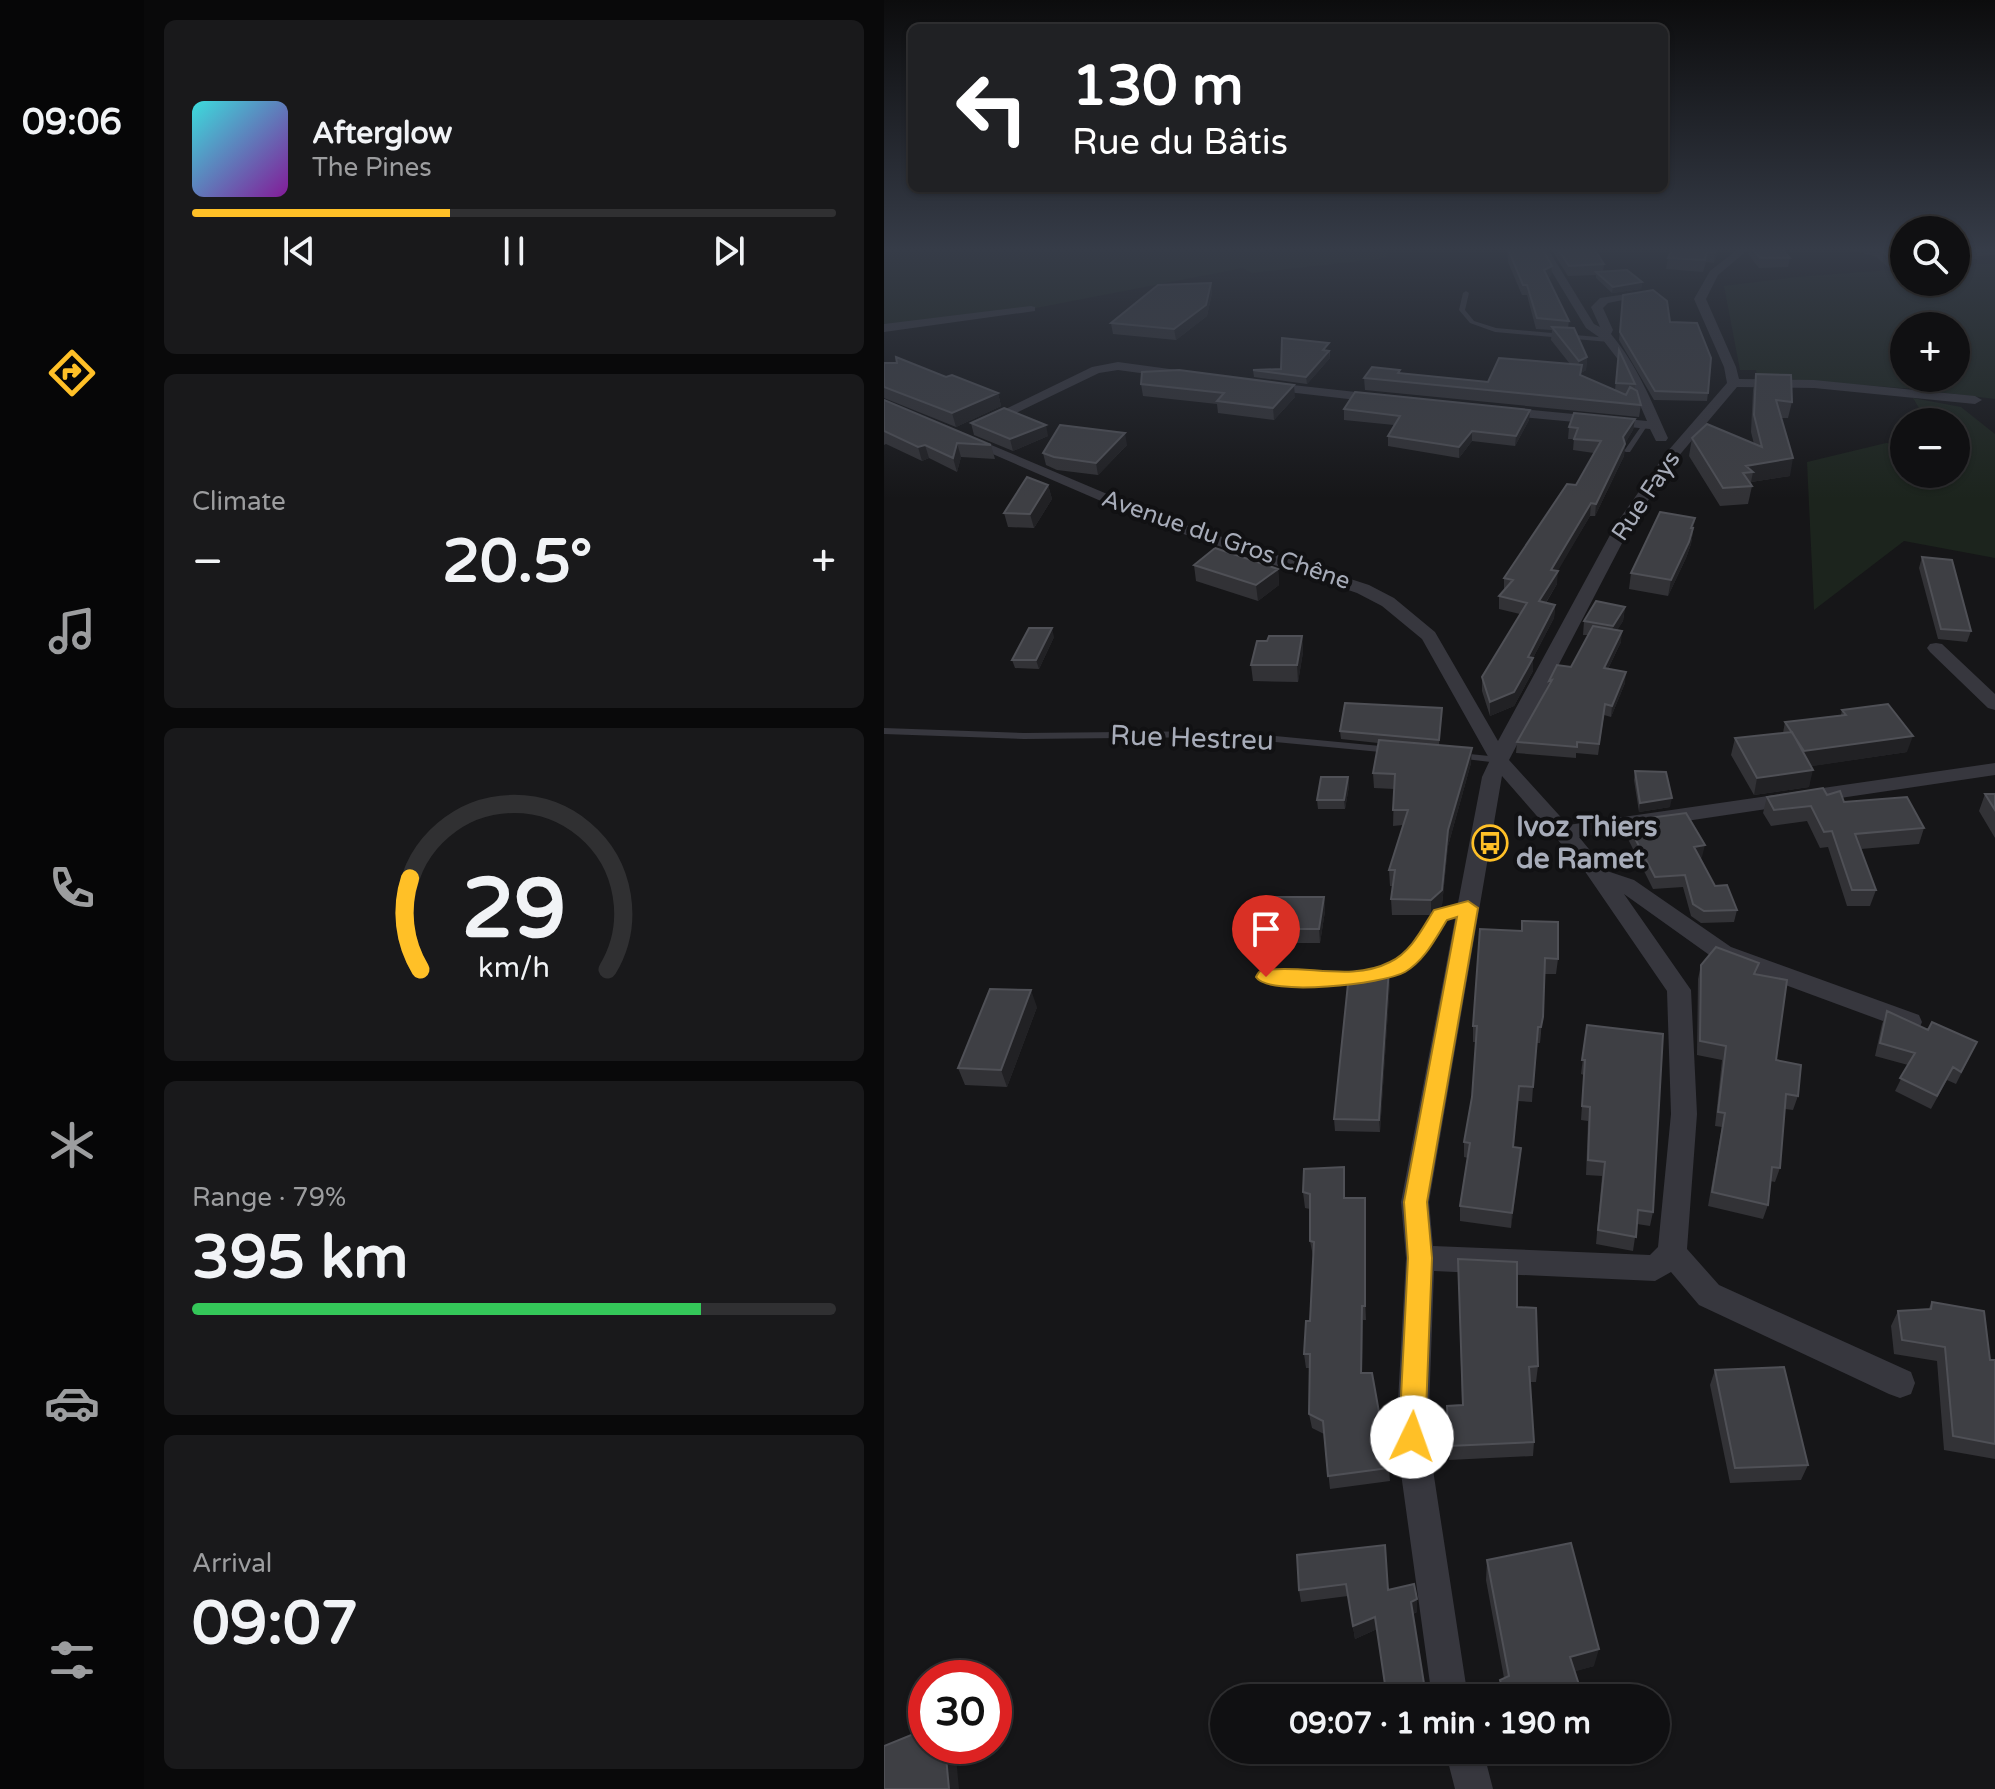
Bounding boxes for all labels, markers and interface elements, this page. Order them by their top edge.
text: 130 m [1072,53,1243,120]
icon: left [940,56,1044,160]
text: 09:06 [22,101,122,144]
text: Afterglow [312,115,452,152]
text: Rue du Bâtis [1072,121,1288,164]
text: The Pines [312,152,432,183]
map controls [1890,216,1970,488]
button: search [1890,216,1970,296]
icon: previous [277,229,321,273]
icon: pause [492,229,536,273]
icon: next [707,229,751,273]
button: + [1890,312,1970,392]
icon: directions [44,345,100,401]
button: − [1890,408,1970,488]
street label: Rue Fays [1605,446,1687,546]
street label: Avenue du Gros Chêne [1098,484,1354,596]
text: Climate [192,486,286,517]
text: 20.5° [442,526,592,598]
text: − [192,536,223,589]
text: + [811,536,836,589]
icon: music [44,603,100,659]
street label: Rue Hestreu [1109,718,1275,758]
place label: Ivoz Thiers de Ramet [1516,810,1658,876]
bus stop icon: Ivoz Thiers de Ramet [1471,824,1509,862]
icon: phone [44,860,100,916]
text: 29 [462,860,566,960]
pin [1232,895,1300,977]
icon: arrive [1244,907,1288,951]
text: km/h [478,952,550,986]
icon: climate [44,1117,100,1173]
text: Range · 79% [192,1182,346,1213]
text: 395 km [192,1222,408,1294]
icon: car [44,1375,100,1431]
position arrow [1370,1395,1454,1479]
text: Arrival [192,1548,272,1579]
text: 09:07 [192,1588,358,1660]
icon: filters [44,1632,100,1688]
speed limit sign: 30 [908,1660,1012,1764]
text: 09:07 · 1 min · 190 m [1289,1705,1591,1742]

